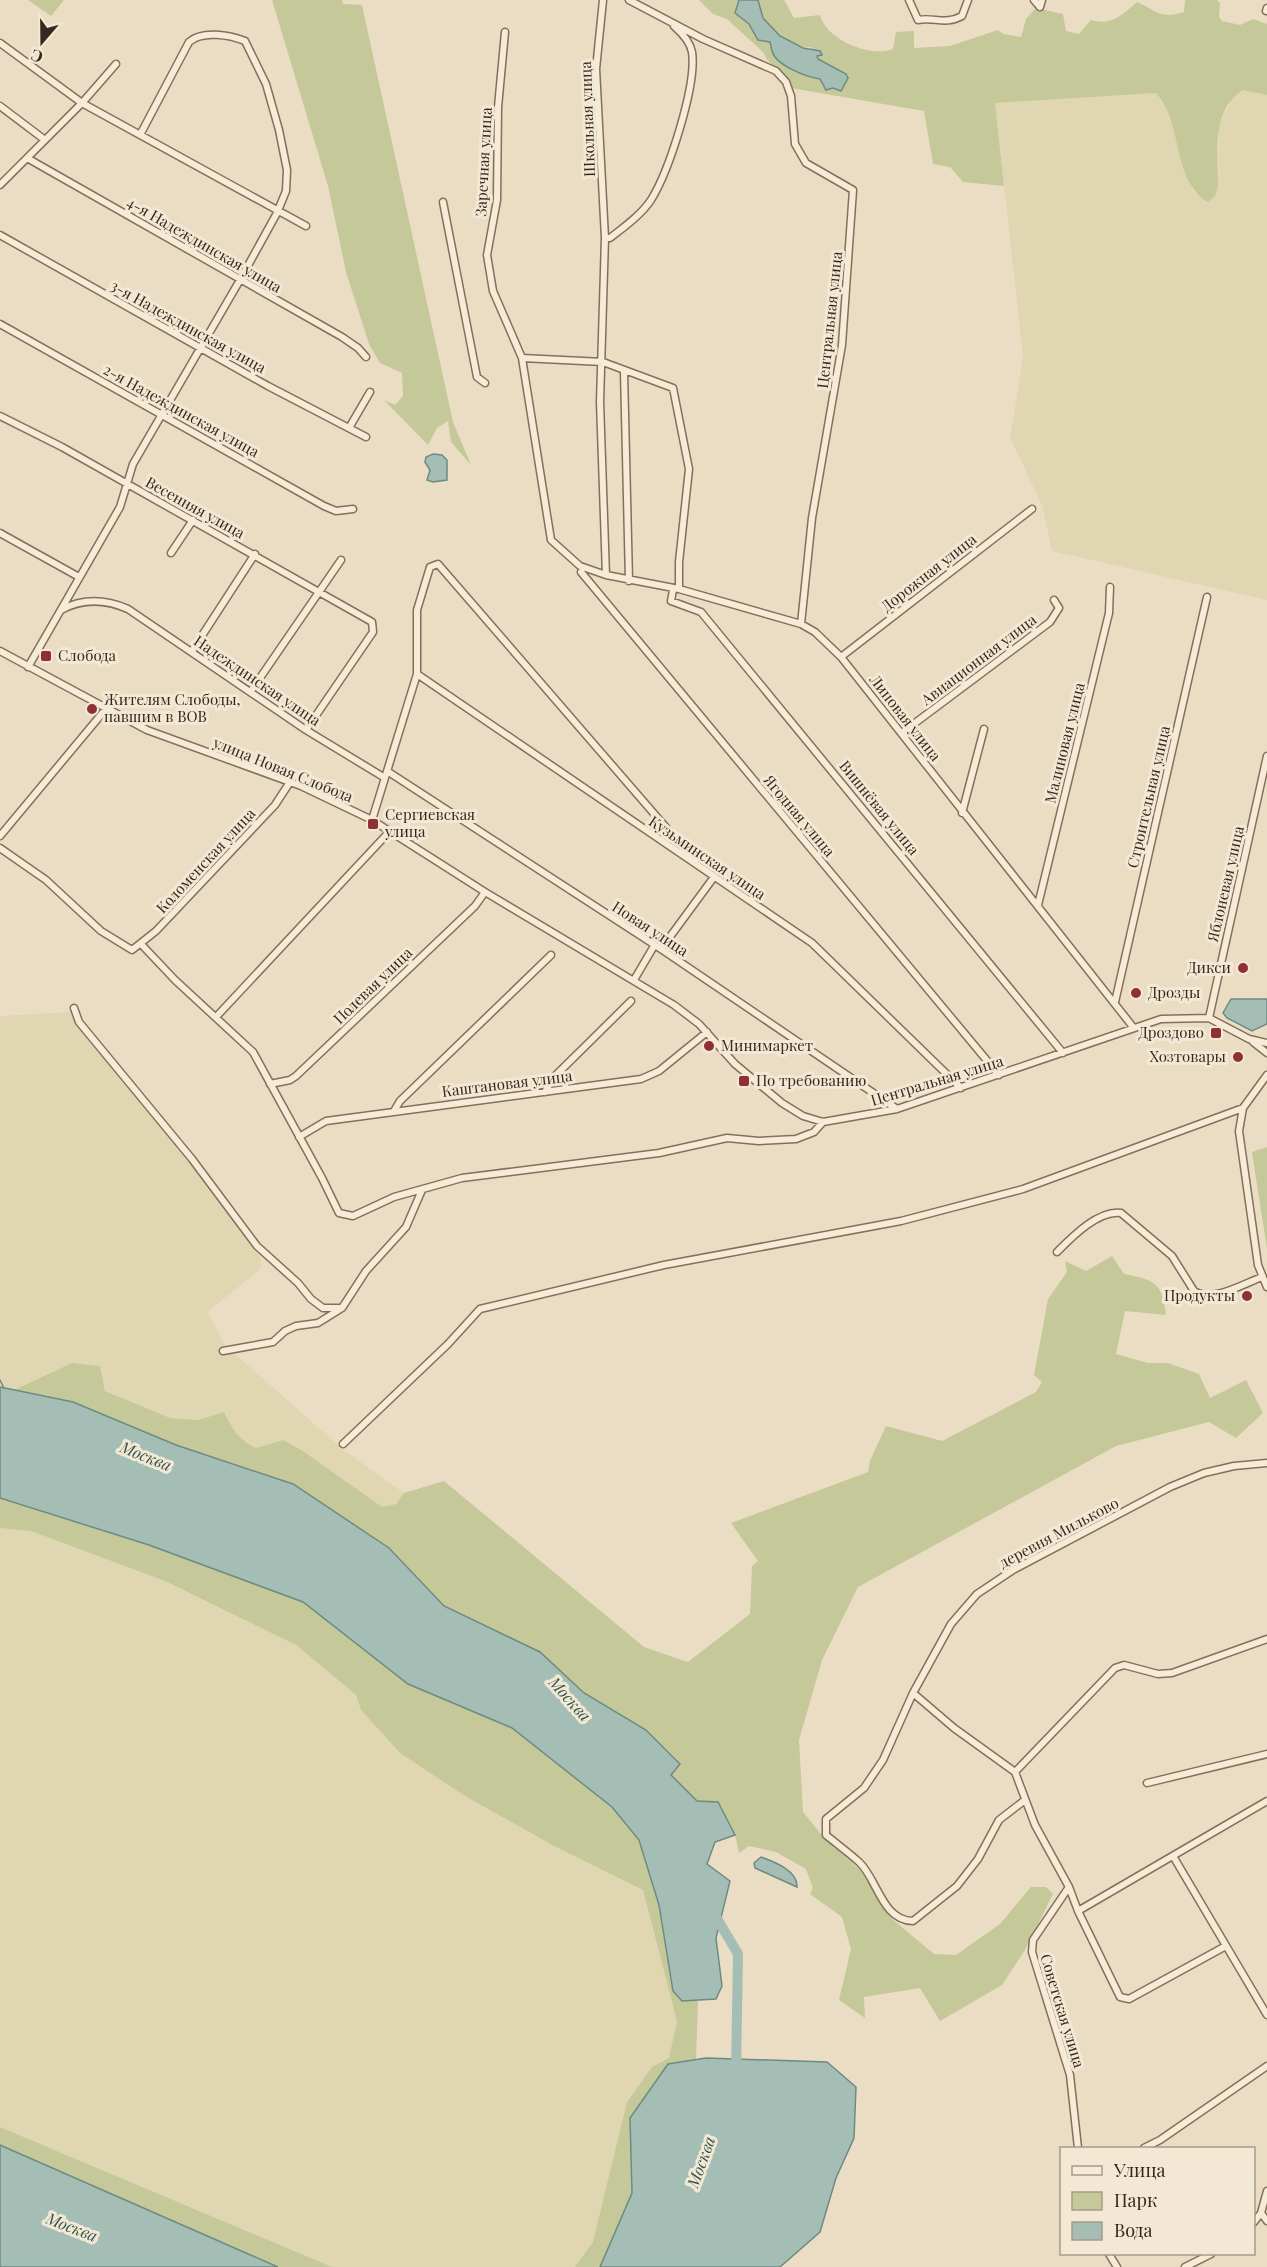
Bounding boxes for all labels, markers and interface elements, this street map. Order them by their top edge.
north arrow [12,12,72,72]
text: С [28,45,46,68]
street label: Школьная улица [575,60,599,177]
street label: Заречная улица [470,106,496,217]
street label: 4-я Надеждинская улица [124,192,286,297]
street label: Центральная улица [812,250,846,389]
street label: 3-я Надеждинская улица [107,275,270,378]
street label: 2-я Надеждинская улица [100,359,263,462]
street label: Весенняя улица [142,472,249,543]
street label: Дорожная улица [877,528,980,616]
street label: Авиационная улица [916,609,1041,710]
street label: Надеждинская улица [190,630,325,730]
place label: Слобода [58,645,117,665]
marker: Слобода [39,649,53,663]
street label: Липовая улица [865,669,946,765]
street label: Малиновая улица [1039,680,1089,805]
place label: Жителям Слободы, павшим в ВОВ [104,689,240,726]
marker: Жителям Слободы, павшим в ВОВ [85,702,99,716]
street label: Строительная улица [1122,723,1174,870]
street label: улица Новая Слобода [210,732,357,806]
street label: Вишнёвая улица [835,756,924,859]
street label: Ягодная улица [759,770,840,861]
street label: Коломенская улица [151,803,260,917]
place label: Сергиевская улица [384,804,475,841]
street label: Кузьминская улица [645,811,770,904]
marker: Сергиевская улица [366,817,380,831]
street label: Яблоневая улица [1202,823,1248,945]
street label: Новая улица [609,896,693,961]
street label: Полевая улица [329,942,416,1028]
place label: Дикси [1187,957,1231,977]
marker: Дикси [1236,961,1250,975]
place label: Дрозды [1148,982,1200,1002]
marker: Дрозды [1129,986,1143,1000]
place label: Дроздово [1138,1022,1204,1042]
marker: Дроздово [1209,1026,1223,1040]
place label: Минимаркет [721,1035,813,1055]
marker: Минимаркет [702,1039,716,1053]
place label: Хозтовары [1150,1046,1226,1066]
street label: Центральная улица [868,1050,1006,1110]
marker: Хозтовары [1231,1050,1245,1064]
street label: Каштановая улица [440,1065,574,1101]
place label: По требованию [756,1070,867,1090]
marker: По требованию [737,1074,751,1088]
place label: Продукты [1164,1285,1235,1305]
marker: Продукты [1240,1289,1254,1303]
water label: Москва [117,1435,175,1475]
street label: деревня Мильково [995,1492,1122,1572]
water label: Москва [544,1671,596,1725]
street label: Советская улица [1036,1951,1090,2071]
water label: Москва [681,2133,719,2191]
legend [1060,2147,1255,2255]
text: Улица [1113,2158,1165,2182]
text: Парк [1114,2188,1157,2212]
water label: Москва [43,2207,101,2246]
text: Вода [1114,2218,1152,2242]

